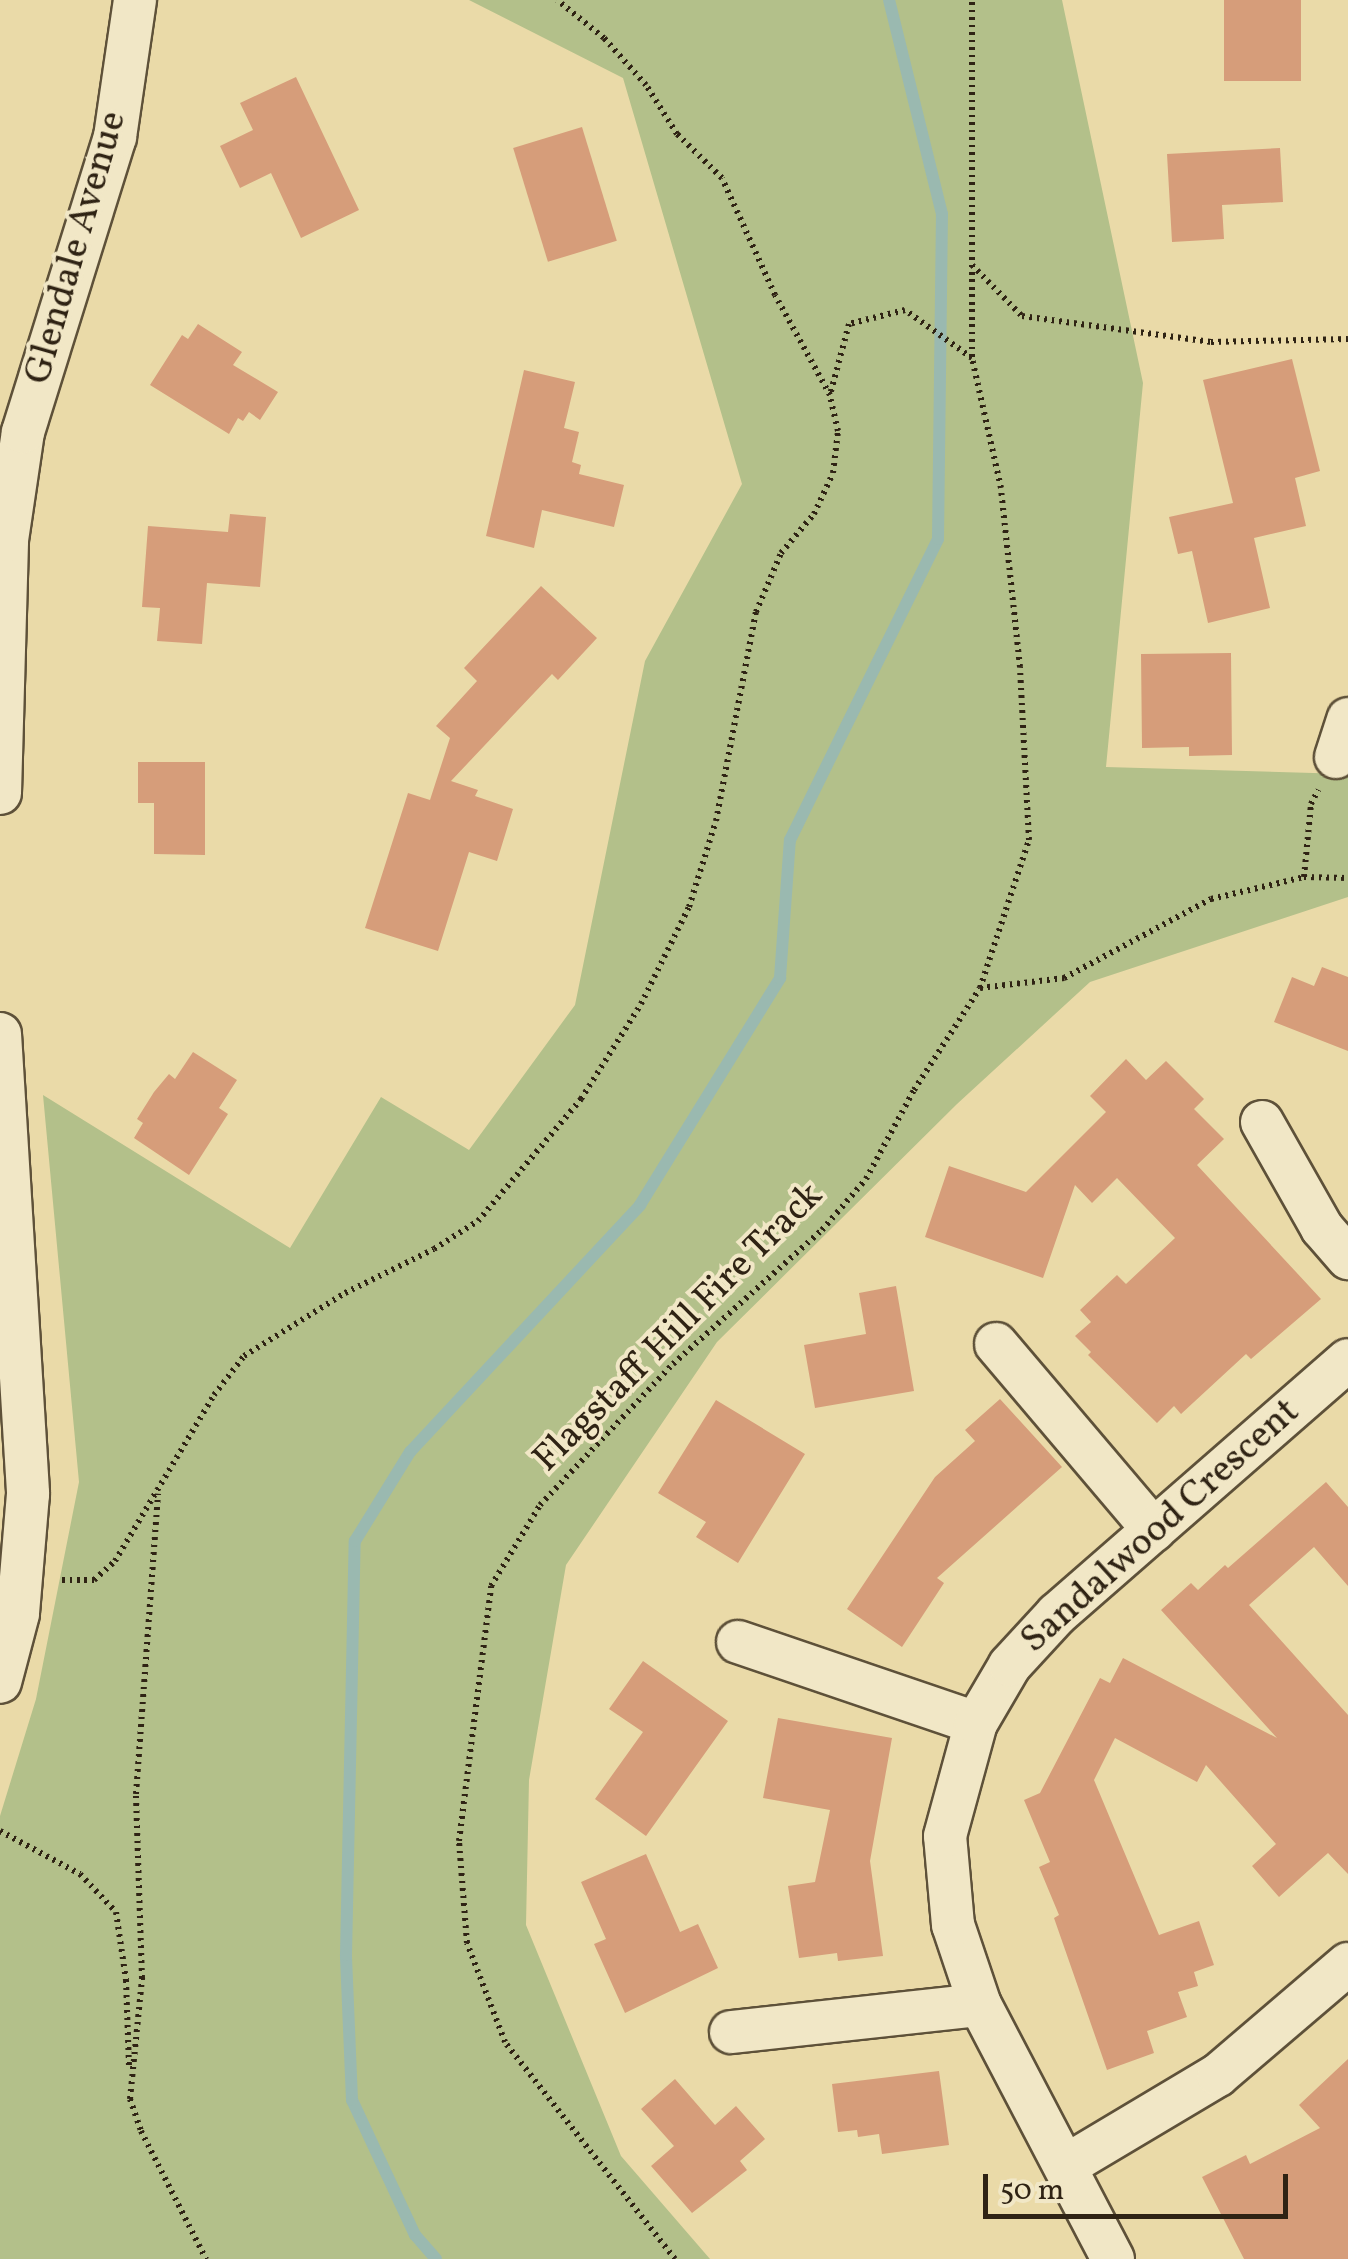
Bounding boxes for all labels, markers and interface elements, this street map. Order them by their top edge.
street label: Glendale Avenue [16,106,138,390]
street label: Flagstaff Hill Fire Track [526,1175,832,1481]
street label: Sandalwood Crescent [1012,1390,1310,1664]
scale bar [988,2154,1293,2216]
text: 50 m [1000,2170,1064,2212]

